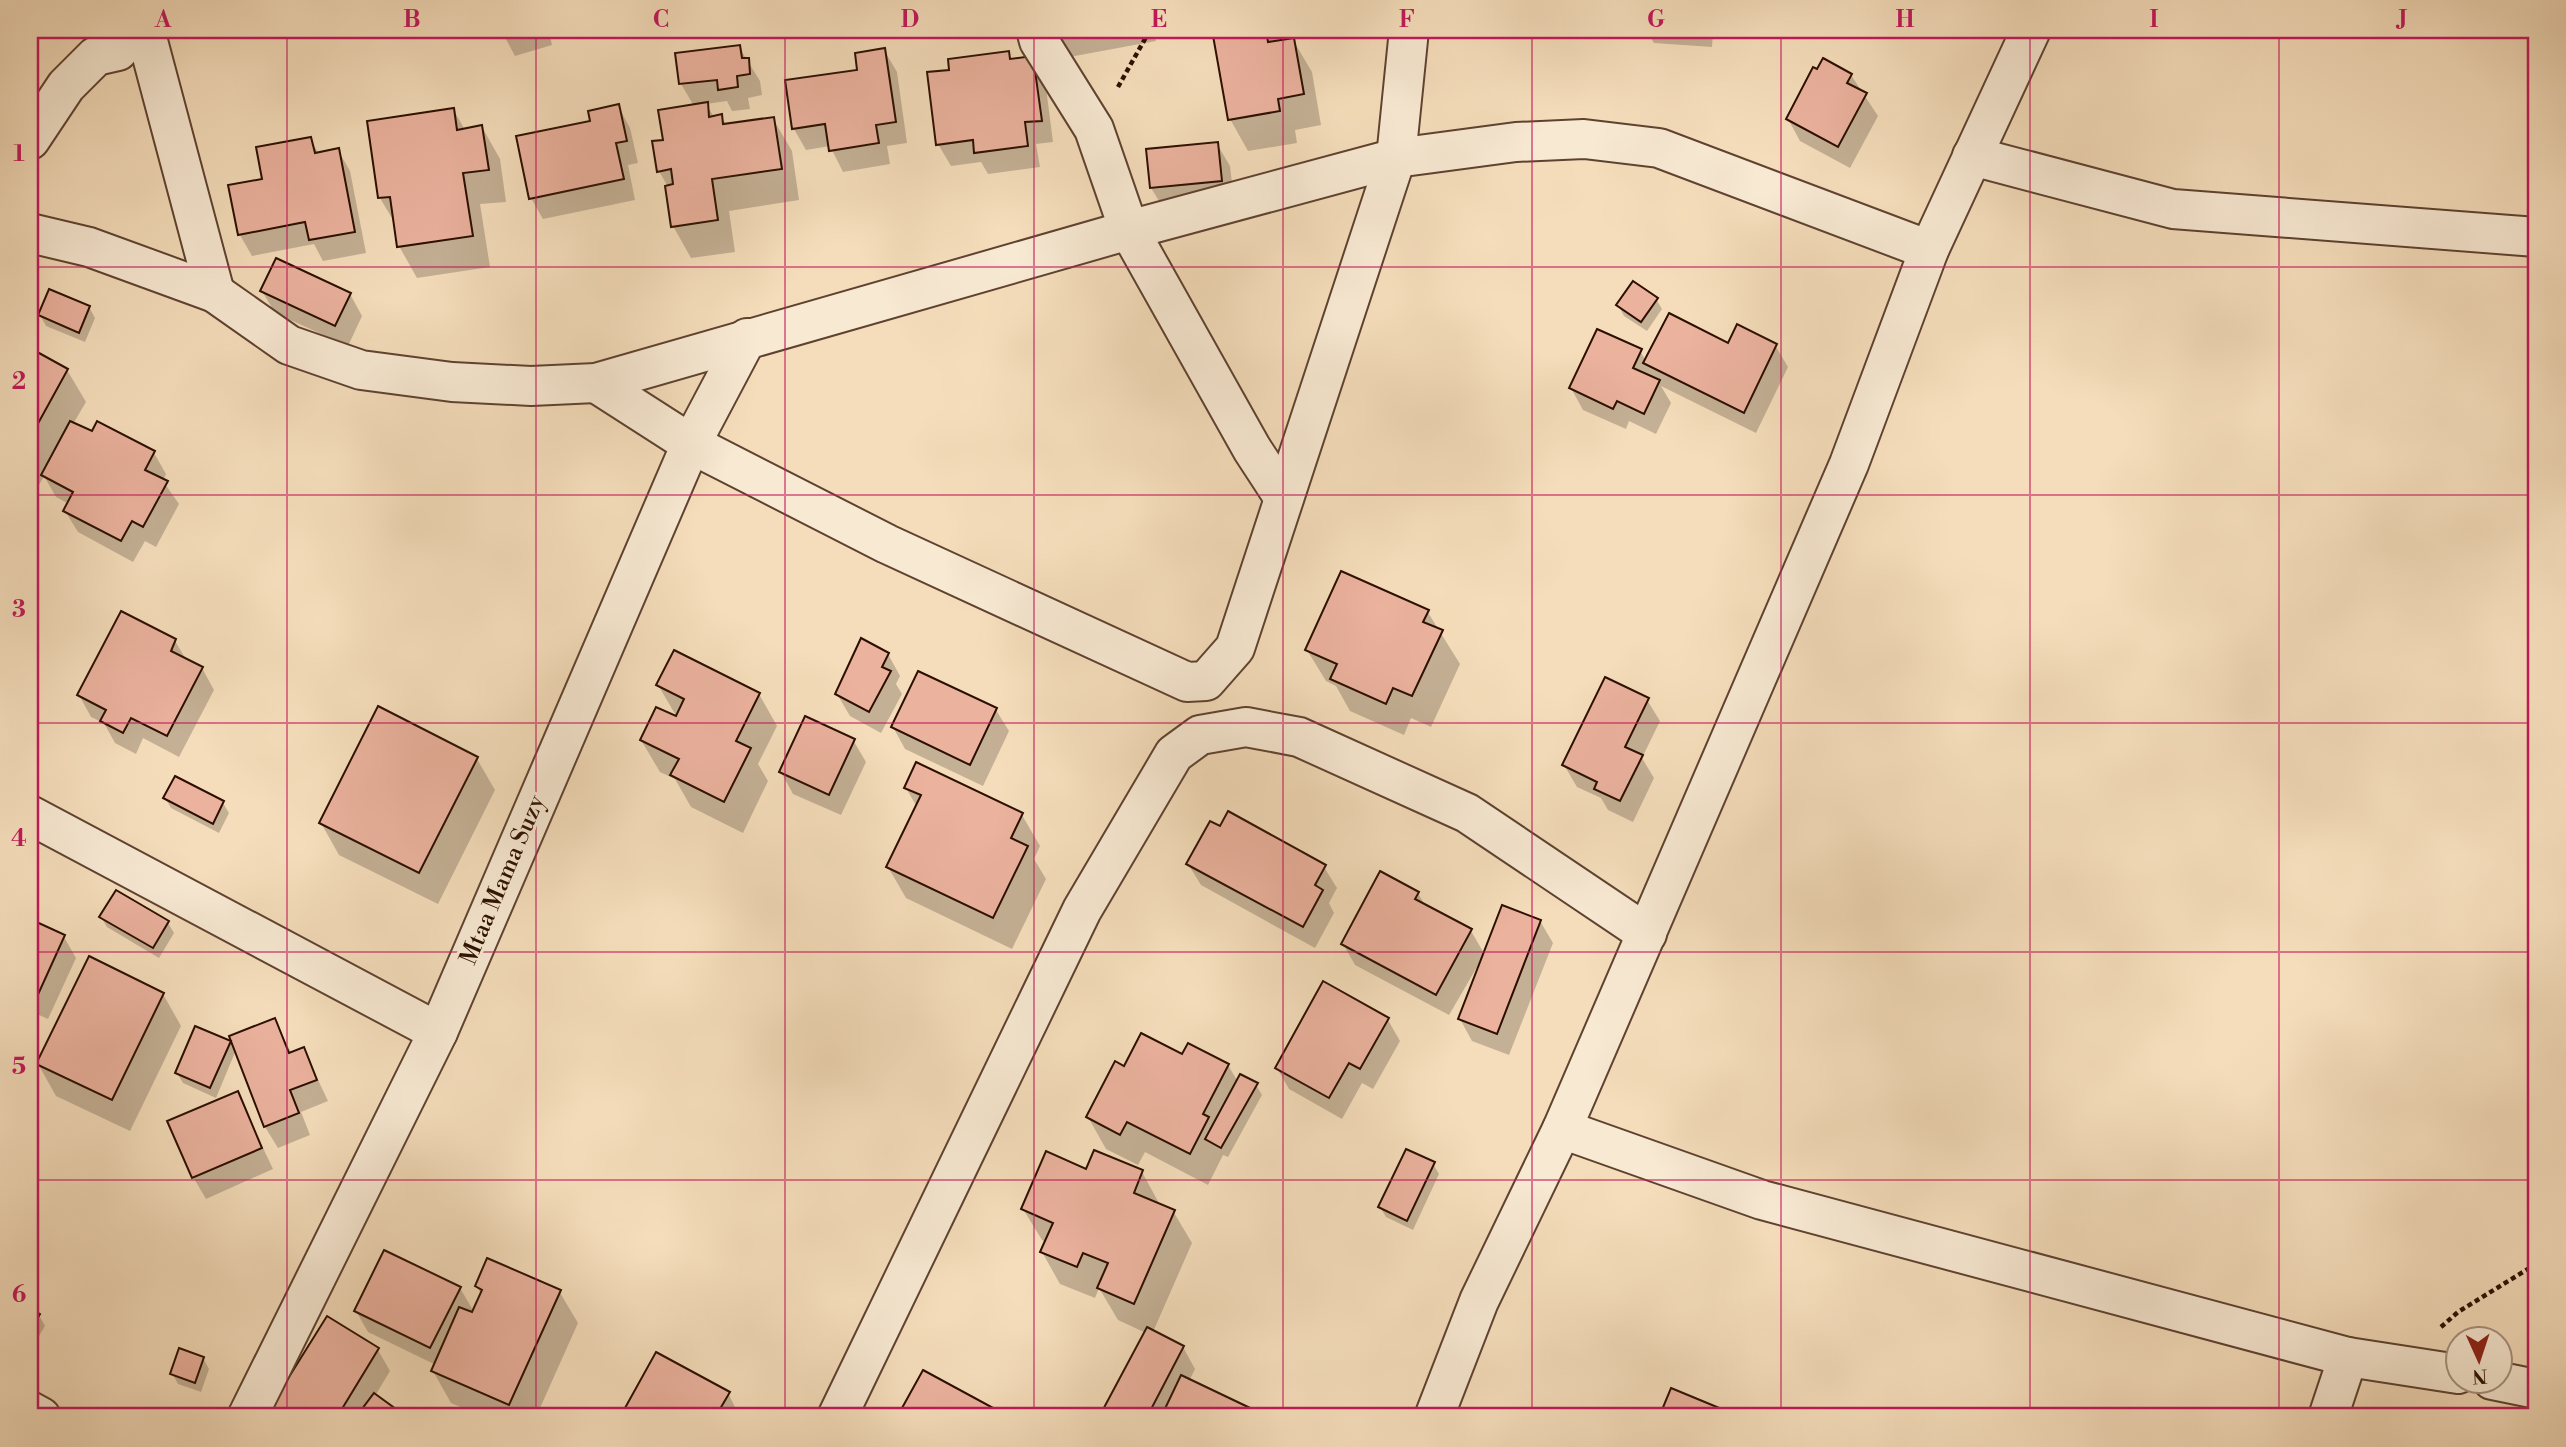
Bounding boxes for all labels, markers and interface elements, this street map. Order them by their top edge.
text: A [154,6,172,34]
text: B [403,6,421,34]
text: C [653,6,669,34]
text: D [901,6,919,34]
text: E [1151,6,1167,34]
text: F [1399,6,1415,34]
text: G [1647,6,1665,34]
text: H [1896,6,1915,34]
text: I [2150,6,2159,34]
text: J [2396,6,2408,34]
text: 1 [13,140,25,168]
text: 2 [12,368,26,396]
text: 3 [12,596,26,624]
street label: Mtaa Mama Suzy [454,790,552,969]
text: 4 [11,825,27,853]
text: 5 [12,1053,26,1081]
text: 6 [12,1281,26,1309]
north arrow [2444,1324,2514,1394]
text: N [2472,1364,2488,1388]

